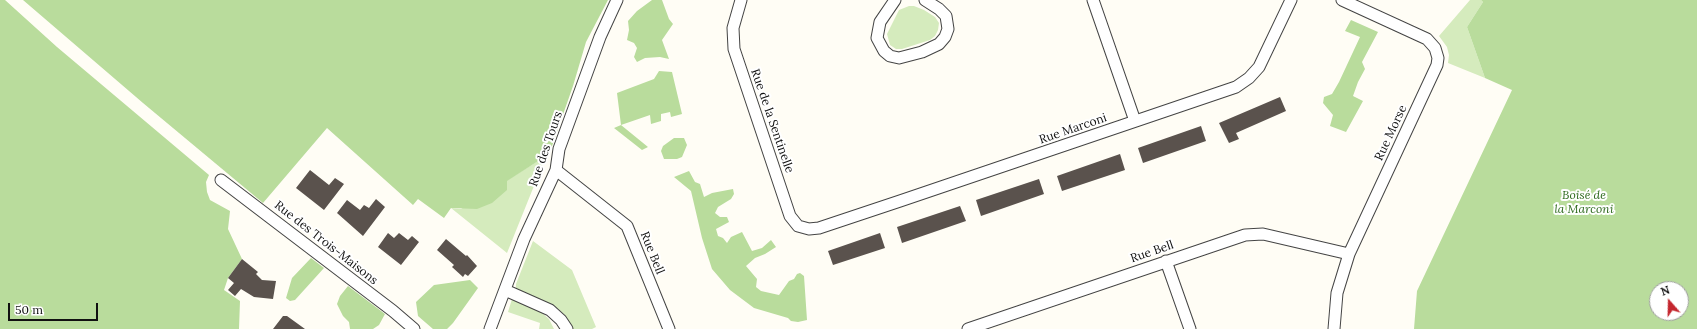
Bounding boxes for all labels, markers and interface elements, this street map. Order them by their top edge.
street label: Rue de la Sentinelle [747,67,797,175]
street label: Rue Morse [1372,103,1410,163]
street label: Rue des Tours [526,109,566,189]
street label: Rue Marconi [1037,111,1109,147]
park label: Boisé de la Marconi [1554,189,1614,217]
street label: Rue des Trois-Maisons [272,198,380,288]
street label: Rue Bell [637,230,667,276]
street label: Rue Bell [1128,238,1176,266]
north arrow [1649,281,1689,321]
text: N [1659,283,1672,299]
scale bar [10,295,100,321]
text: 50 m [15,302,43,317]

